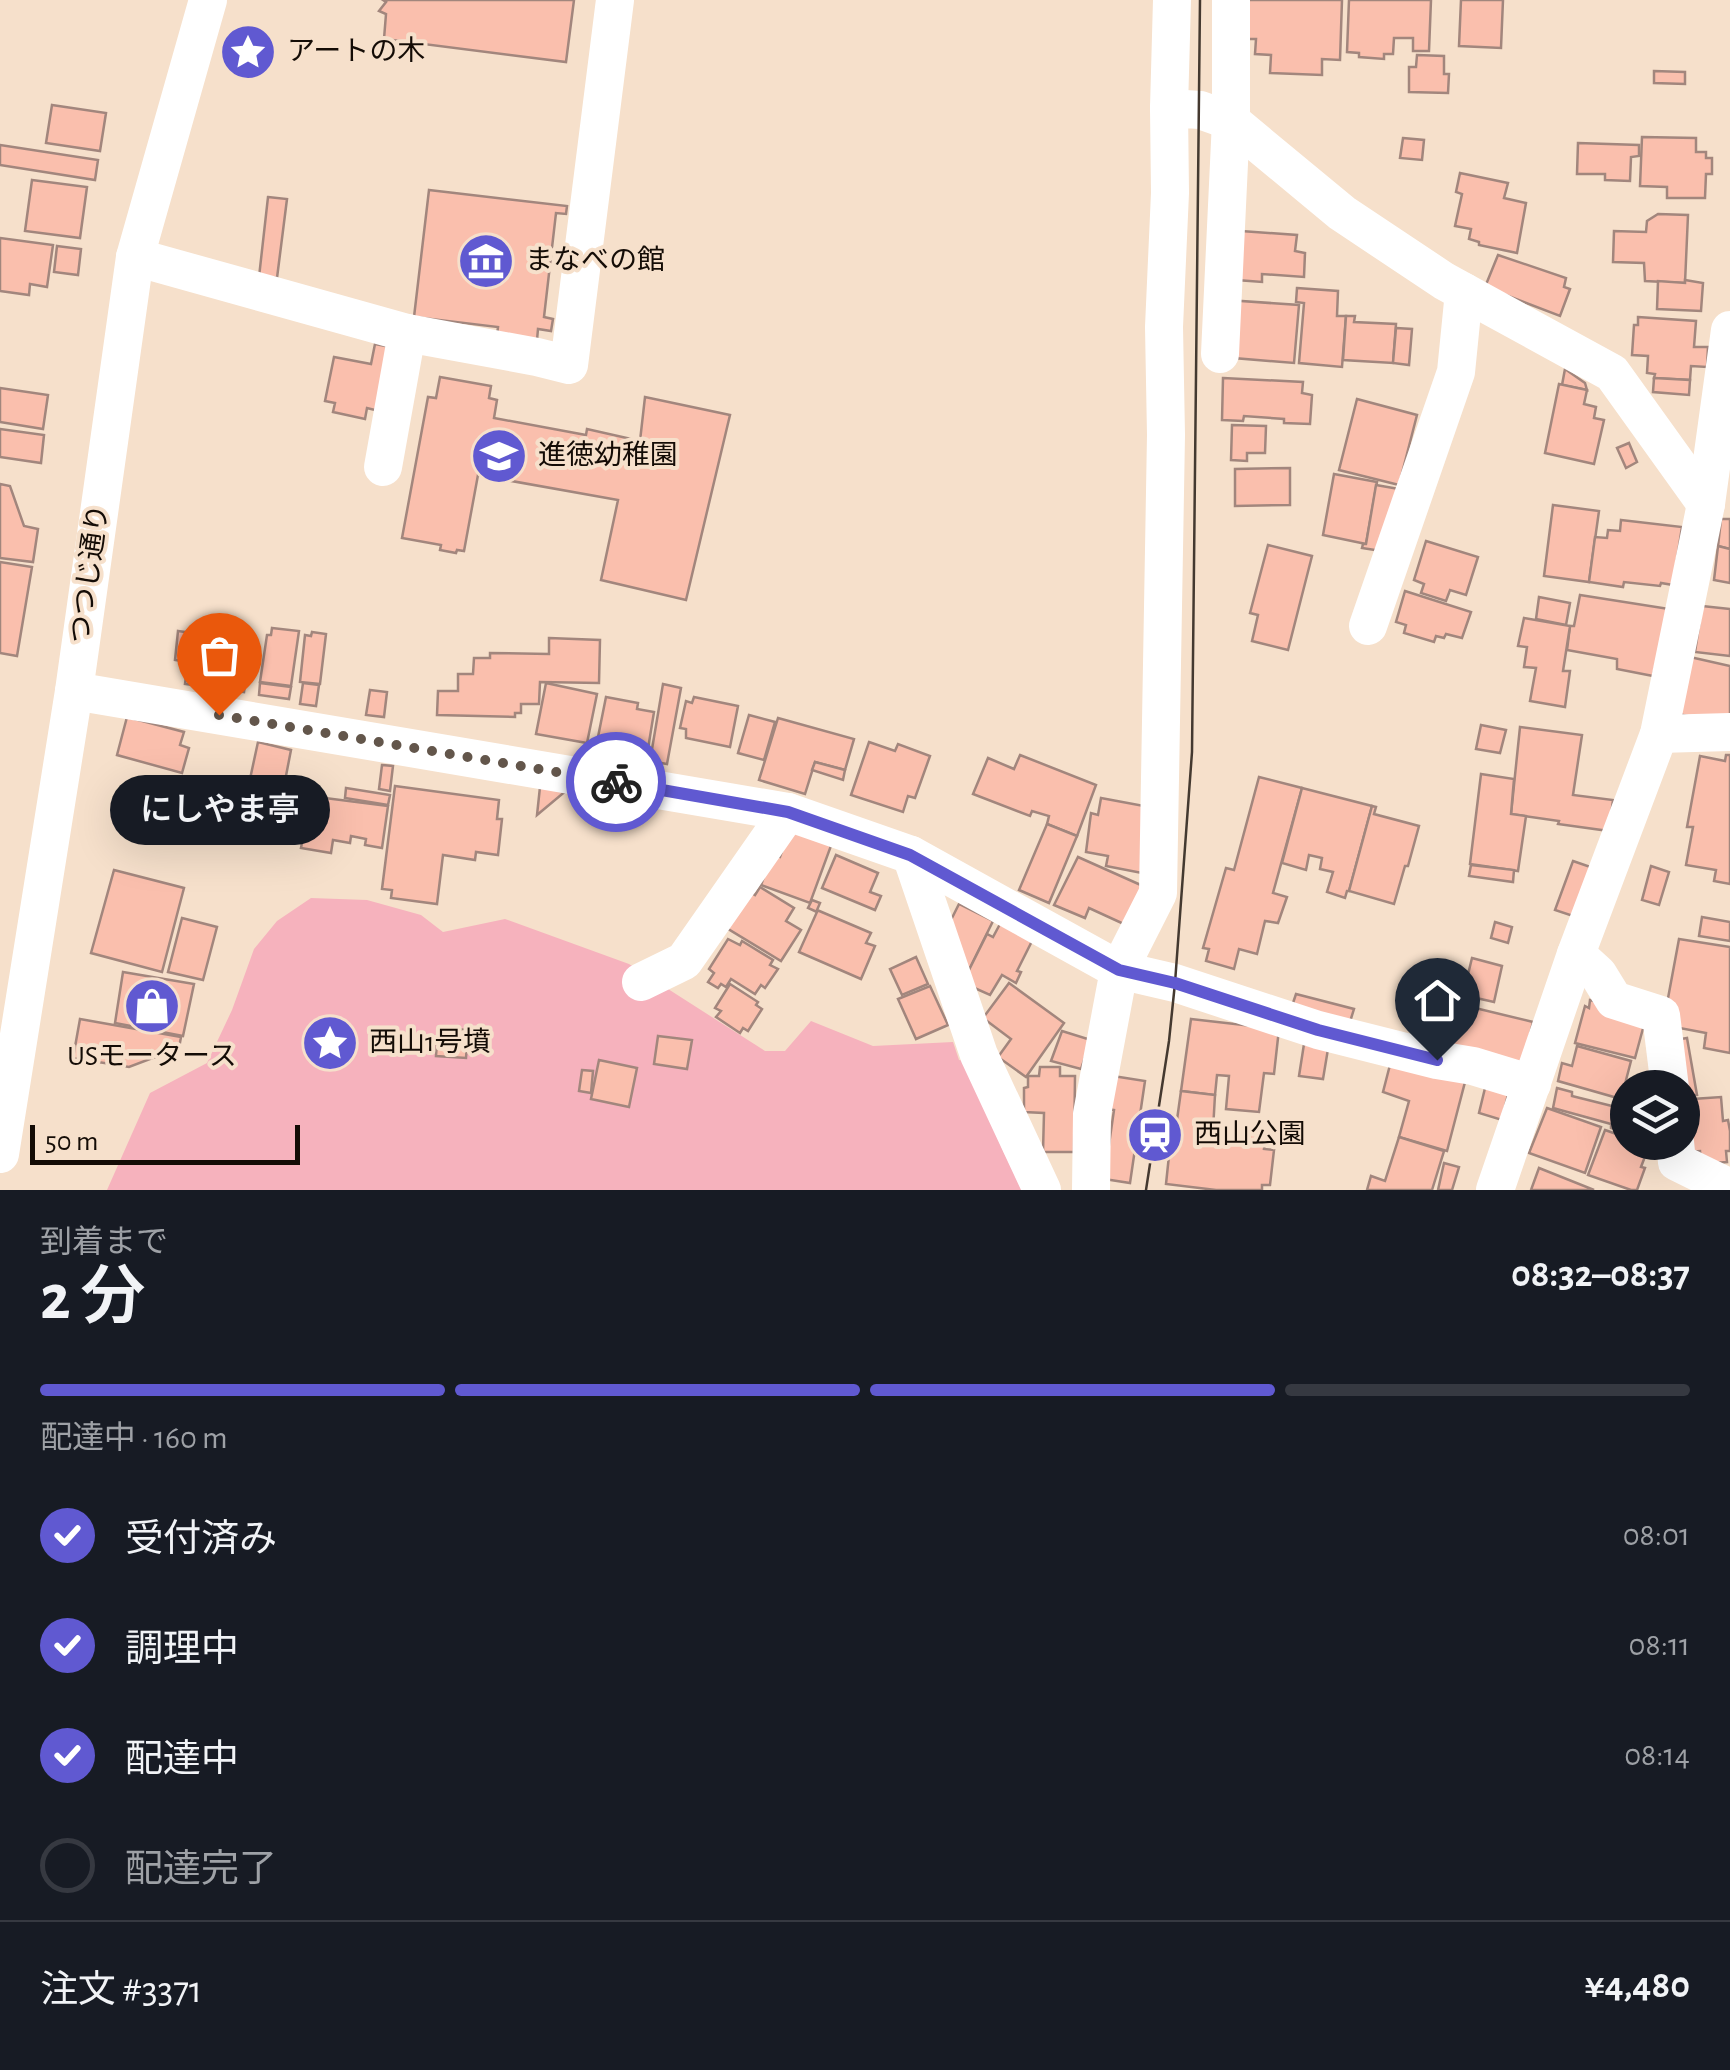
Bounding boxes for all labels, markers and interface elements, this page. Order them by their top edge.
place icon: アートの木 [218,22,278,82]
place label: アートの木 [287,36,425,66]
museum icon: まなべの館 [456,231,516,291]
place label: まなべの館 [525,245,665,275]
school or university icon: 進徳幼稚園 [469,426,529,486]
place label: 進徳幼稚園 [538,440,678,470]
street label: つつじ通り [64,502,114,645]
pin [177,613,262,716]
icon: bag [192,628,247,683]
courier [566,732,666,832]
icon: bike [589,755,644,810]
callout: にしやま亭 [109,775,329,845]
text: にしやま亭 [140,794,300,826]
pin [1395,958,1480,1061]
icon: home [1410,973,1465,1028]
shop icon: USモータース [122,976,182,1036]
place icon: 西山1号墳 [300,1013,360,1073]
place label: 西山1号墳 [369,1027,491,1057]
place label: USモータース [67,1042,237,1071]
map controls [1610,1070,1700,1160]
button: layers [1610,1070,1700,1160]
station icon: 西山公園 [1125,1105,1185,1165]
scale bar [30,1120,300,1164]
place label: 西山公園 [1194,1120,1306,1149]
text: 50 m [45,1128,99,1156]
text: 到着まで [40,1226,168,1258]
text: 08:32–08:37 [1511,1256,1690,1294]
text: 2 分 [40,1266,145,1331]
text: 配達中 · 160 m [40,1422,228,1454]
icon: check [40,1508,95,1563]
text: 08:01 [1623,1519,1690,1551]
text: 受付済み [125,1521,277,1559]
icon: check [40,1618,95,1673]
text: 08:11 [1629,1629,1690,1661]
text: 調理中 [125,1631,239,1669]
icon: check [40,1728,95,1783]
text: 08:14 [1624,1739,1690,1771]
text: 配達中 [125,1741,239,1779]
text: 配達完了 [125,1851,277,1889]
text: ¥4,480 [1585,1967,1690,2005]
text: 注文 #3371 [40,1972,202,2010]

